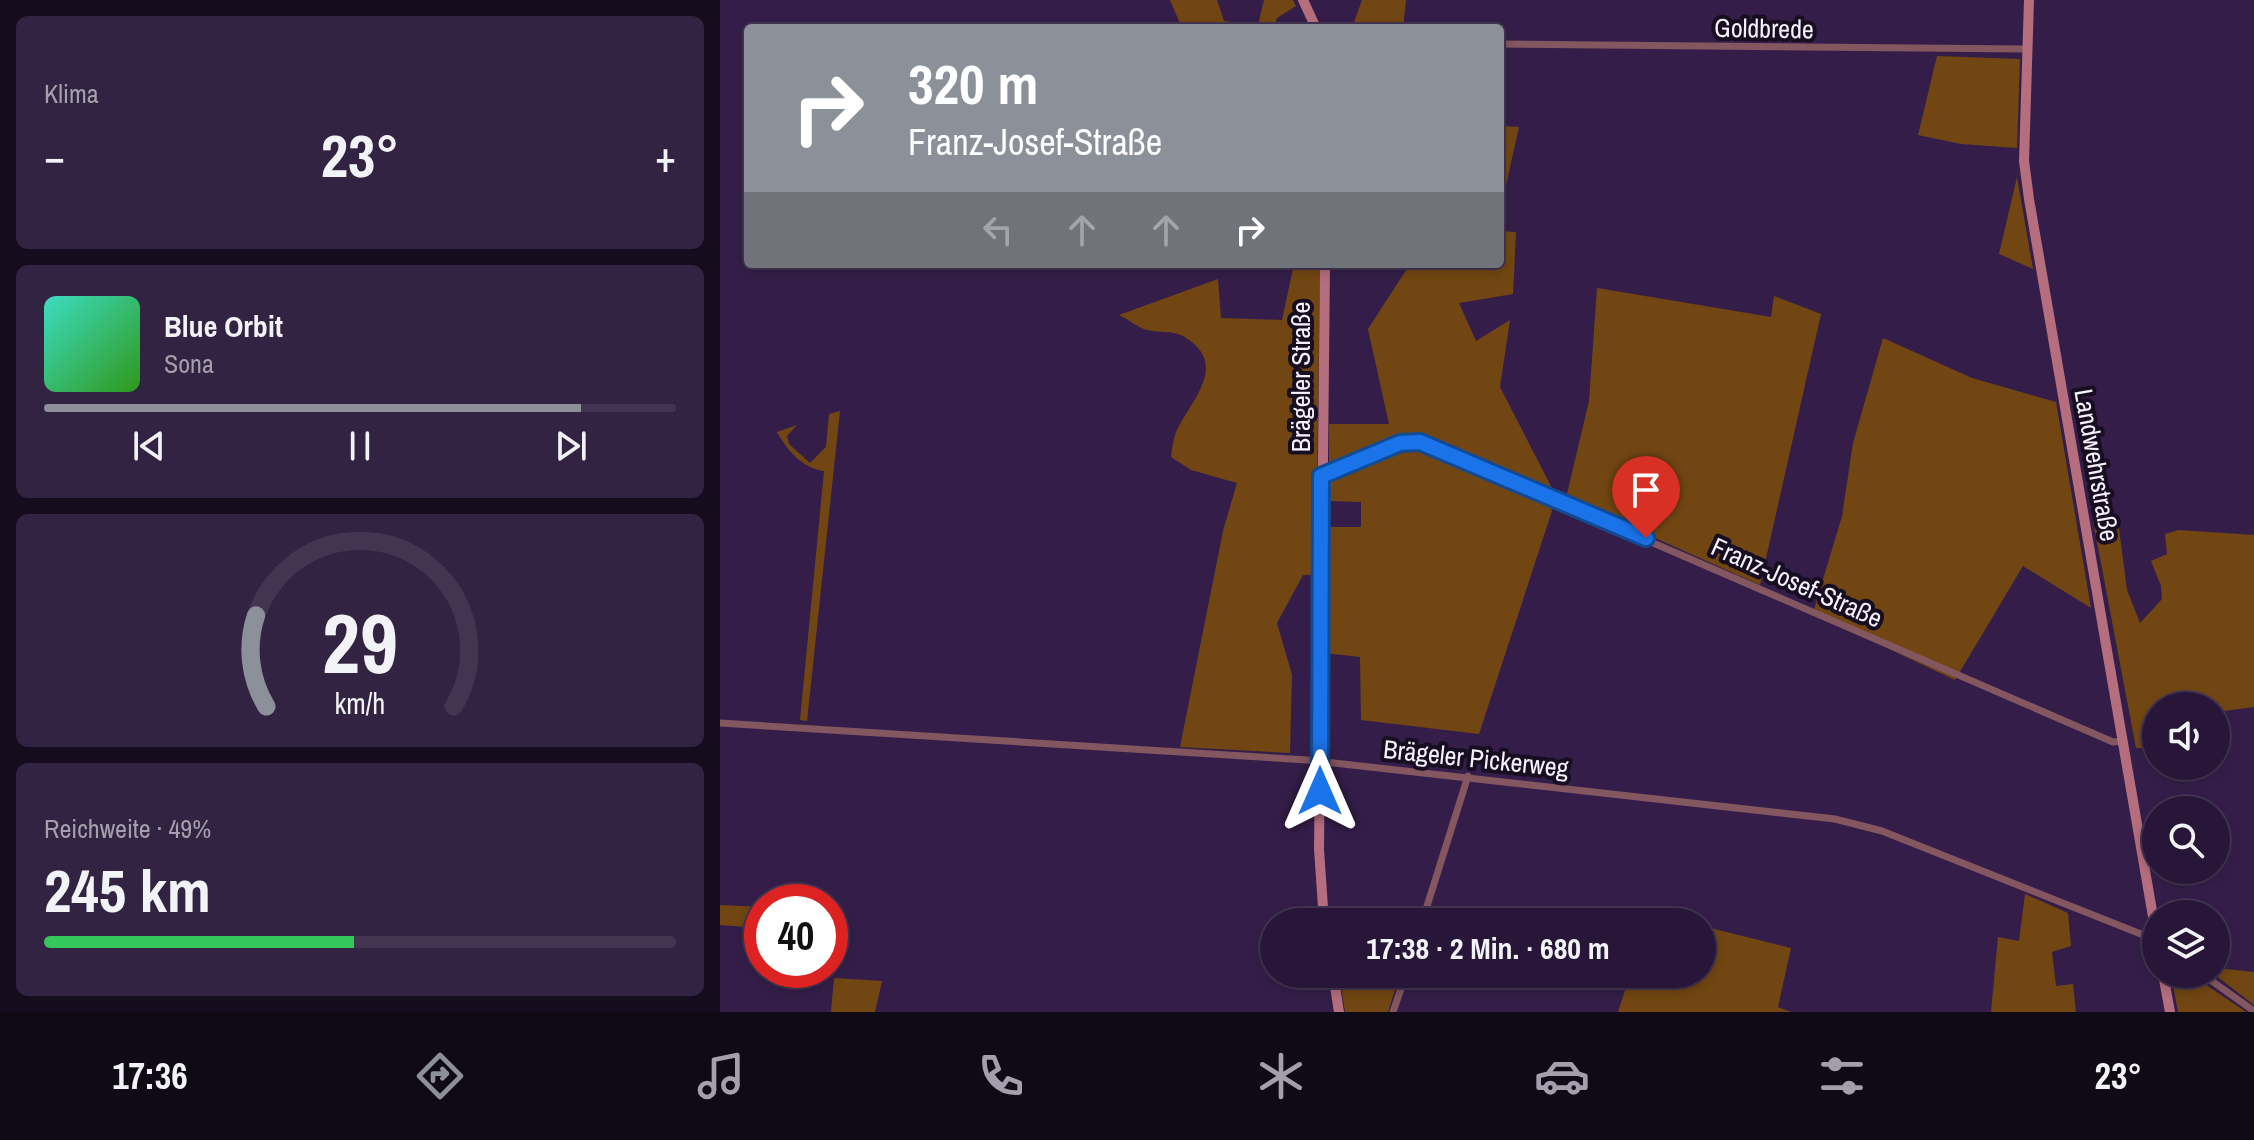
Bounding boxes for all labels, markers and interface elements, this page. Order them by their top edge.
street label: Goldbrede [1714,10,1814,46]
text: 320 m [908,46,1038,121]
icon: right [776,56,880,160]
text: Klima [44,76,99,111]
text: 23° [321,115,399,196]
text: Franz-Josef-Straße [908,118,1162,166]
text: − [44,126,65,186]
text: + [655,126,676,186]
icon: left [976,208,1020,252]
icon: ahead [1060,208,1104,252]
icon: ahead [1144,208,1188,252]
icon: right [1228,208,1272,252]
street label: Brägeler Straße [1283,302,1318,452]
text: Blue Orbit [164,306,283,346]
text: Sona [164,346,214,381]
street label: Landwehrstraße [2066,386,2128,544]
icon: previous [127,424,171,468]
icon: pause [338,424,382,468]
icon: next [549,424,593,468]
pin [1612,456,1680,538]
icon: arrive [1624,468,1668,512]
street label: Franz-Josef-Straße [1706,529,1888,635]
text: 29 [322,586,398,698]
text: km/h [335,684,385,723]
map controls [2142,692,2230,988]
button: sound [2142,692,2230,780]
street label: Brägeler Pickerweg [1382,731,1570,785]
position arrow [1278,749,1362,833]
button: search [2142,796,2230,884]
text: Reichweite · 49% [44,811,211,846]
text: 245 km [44,850,211,931]
speed limit sign: 40 [744,884,848,988]
button: layers [2142,900,2230,988]
text: 17:38 · 2 Min. · 680 m [1366,928,1610,968]
icon: directions [412,1048,468,1104]
icon: music [693,1048,749,1104]
icon: phone [973,1048,1029,1104]
icon: climate [1253,1048,1309,1104]
icon: car [1534,1048,1590,1104]
icon: filters [1814,1048,1870,1104]
text: 17:36 [112,1052,188,1100]
text: 23° [2095,1052,2142,1100]

